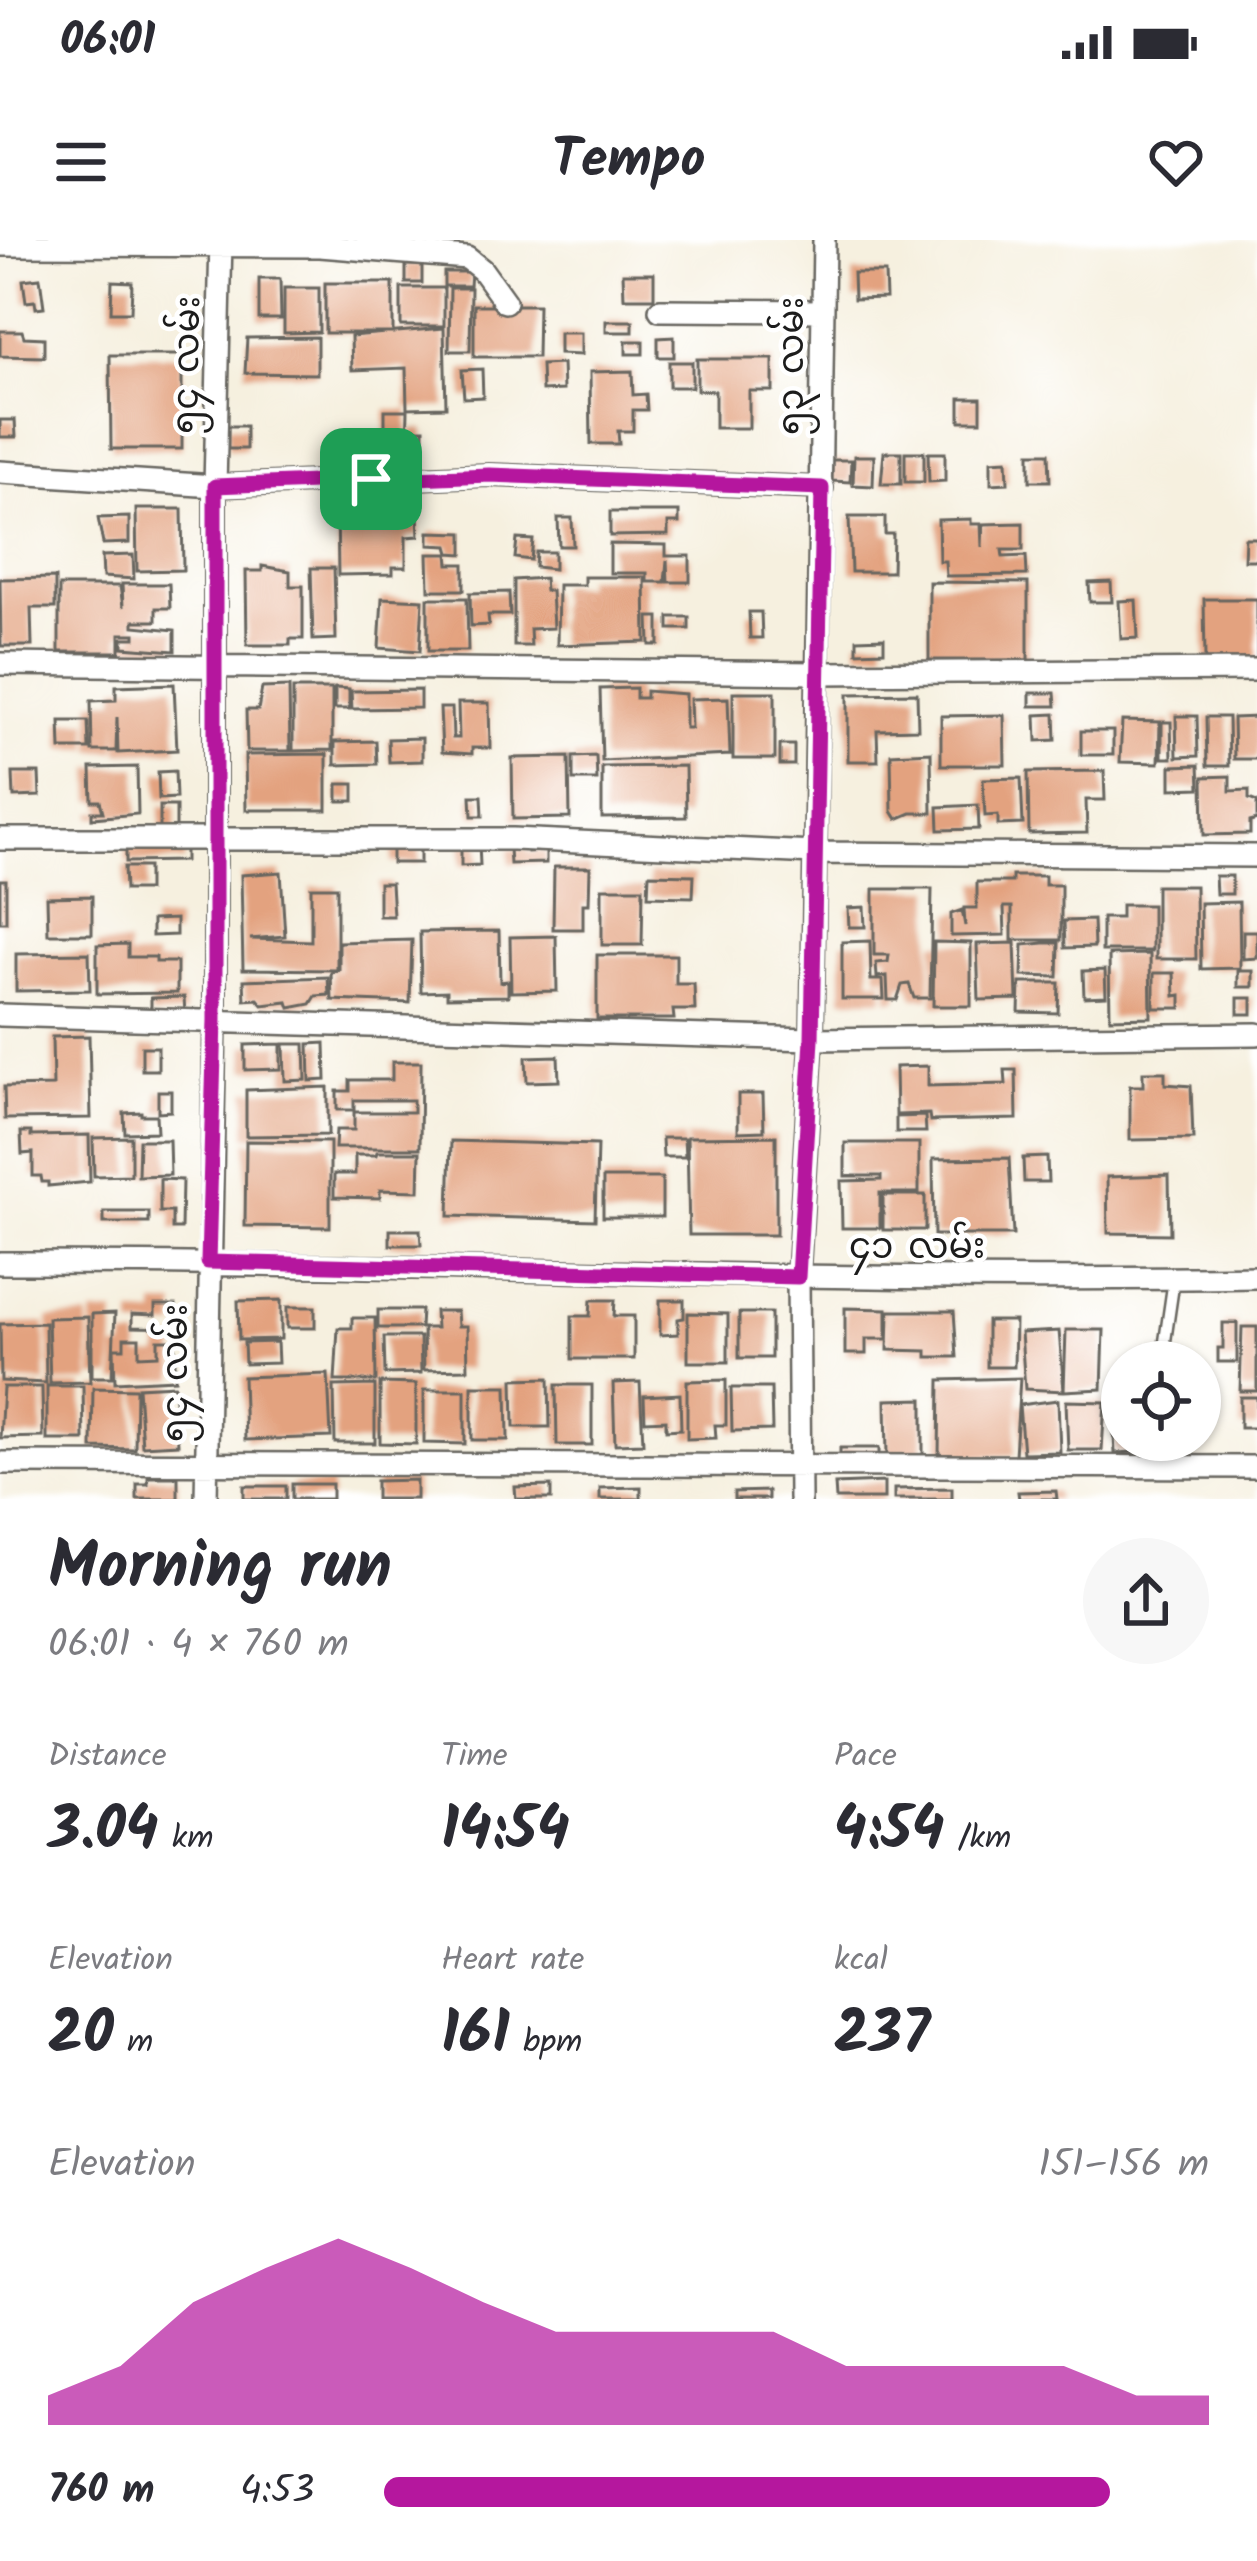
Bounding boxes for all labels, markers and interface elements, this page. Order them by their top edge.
text: 06:01 [60,6,155,78]
text: Tempo [552,119,705,205]
icon: menu [48,129,114,195]
icon: heart [1143,129,1209,195]
street label: ၅၄ လမ်း [159,295,218,435]
street label: ၅၃ လမ်း [765,297,822,435]
pin [320,428,422,530]
icon: arrive [338,446,404,512]
street label: ၄၁ လမ်း [849,1220,985,1277]
street label: ၅၄ လမ်း [149,1304,206,1442]
map controls [1101,1341,1221,1461]
button: locate [1101,1341,1221,1461]
text: Morning run [48,1517,392,1622]
button: share [1083,1538,1209,1664]
text: 06:01 · 4 × 760 m [48,1615,349,1677]
text: Distance [48,1731,167,1784]
text: Time [441,1731,508,1784]
text: Pace [834,1731,897,1784]
text: 3.04 [48,1784,159,1880]
text: 14:54 [441,1784,570,1880]
text: 4:54 [834,1784,945,1880]
text: km [159,1813,214,1866]
text: /km [945,1813,1011,1866]
text: Elevation [48,1935,173,1988]
text: Heart rate [441,1935,584,1988]
text: kcal [834,1935,888,1988]
text: 20 [48,1988,114,2084]
text: 161 [441,1988,510,2084]
text: 237 [834,1988,930,2084]
text: m [114,2017,153,2070]
text: bpm [510,2017,582,2070]
text: Elevation [48,2135,196,2197]
text: 151–156 m [1038,2135,1209,2197]
text: 760 m [48,2461,155,2523]
text: 4:53 [240,2461,314,2523]

